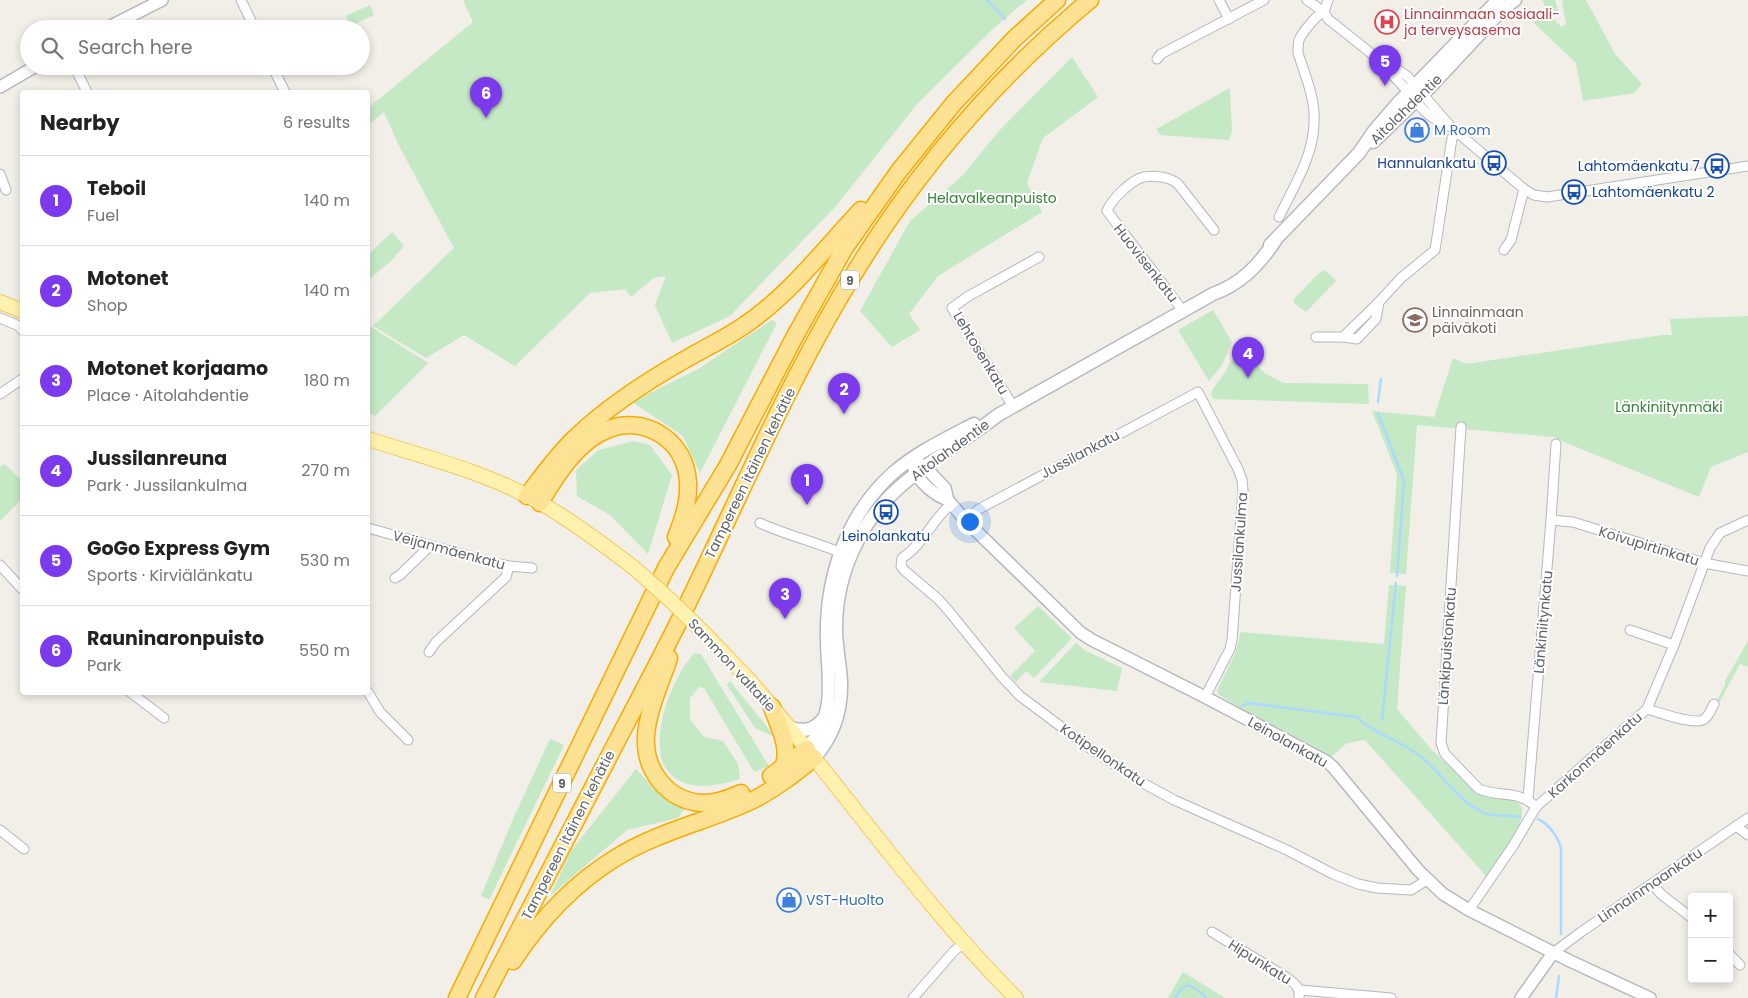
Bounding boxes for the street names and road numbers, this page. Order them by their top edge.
street label: Aitolahdentie [1366,69,1447,149]
street label: Huovisenkatu [1109,220,1183,306]
road number: 9 [841,270,859,290]
street label: Lehtosenkatu [948,308,1014,398]
street label: Tampereen itäinen kehätie [700,384,800,562]
street label: Aitolahdentie [906,414,994,485]
street label: Jussilankatu [1037,425,1123,483]
street label: Jussilankulma [1226,492,1252,592]
street label: Koivupirtinkatu [1596,521,1702,571]
street label: Veijanmäenkatu [391,525,507,575]
street label: Länkiniitynkatu [1529,569,1557,675]
street label: Länkipuistonkatu [1433,586,1461,706]
street label: Sammon valtatie [684,614,781,716]
street label: Karkonmäenkatu [1544,707,1646,803]
street label: Leinolankatu [1244,712,1332,772]
street label: Kotipellonkatu [1056,719,1150,791]
street label: Tampereen itäinen kehätie [516,746,620,923]
road number: 9 [553,774,571,792]
street label: Linnainmaankatu [1594,843,1706,927]
street label: Hipunkatu [1224,935,1296,989]

